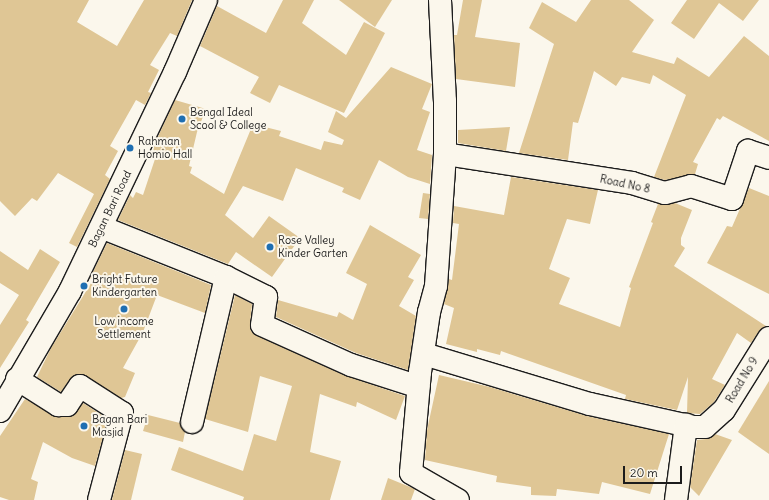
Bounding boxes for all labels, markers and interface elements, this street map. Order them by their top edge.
place label: Bengal Ideal Scool & College [190,106,266,132]
marker: Bengal Ideal Scool & College [177,114,187,124]
place label: Rahman Homio Hall [138,135,192,161]
marker: Rahman Homio Hall [125,143,135,153]
street label: Bagan Bari Road [86,168,134,250]
street label: Road No 8 [599,172,651,196]
place label: Rose Valley Kinder Garten [278,234,348,260]
marker: Rose Valley Kinder Garten [265,242,275,252]
place label: Bright Future Kindergarten [92,273,157,299]
marker: Bright Future Kindergarten [79,281,89,291]
marker: Low income Settlement [119,304,129,314]
place label: Low income Settlement [94,315,154,341]
street label: Road No 9 [723,355,761,405]
place label: Bagan Bari Masjid [92,413,147,439]
marker: Bagan Bari Masjid [79,421,89,431]
scale bar [625,458,684,484]
text: 20 m [630,465,658,480]

